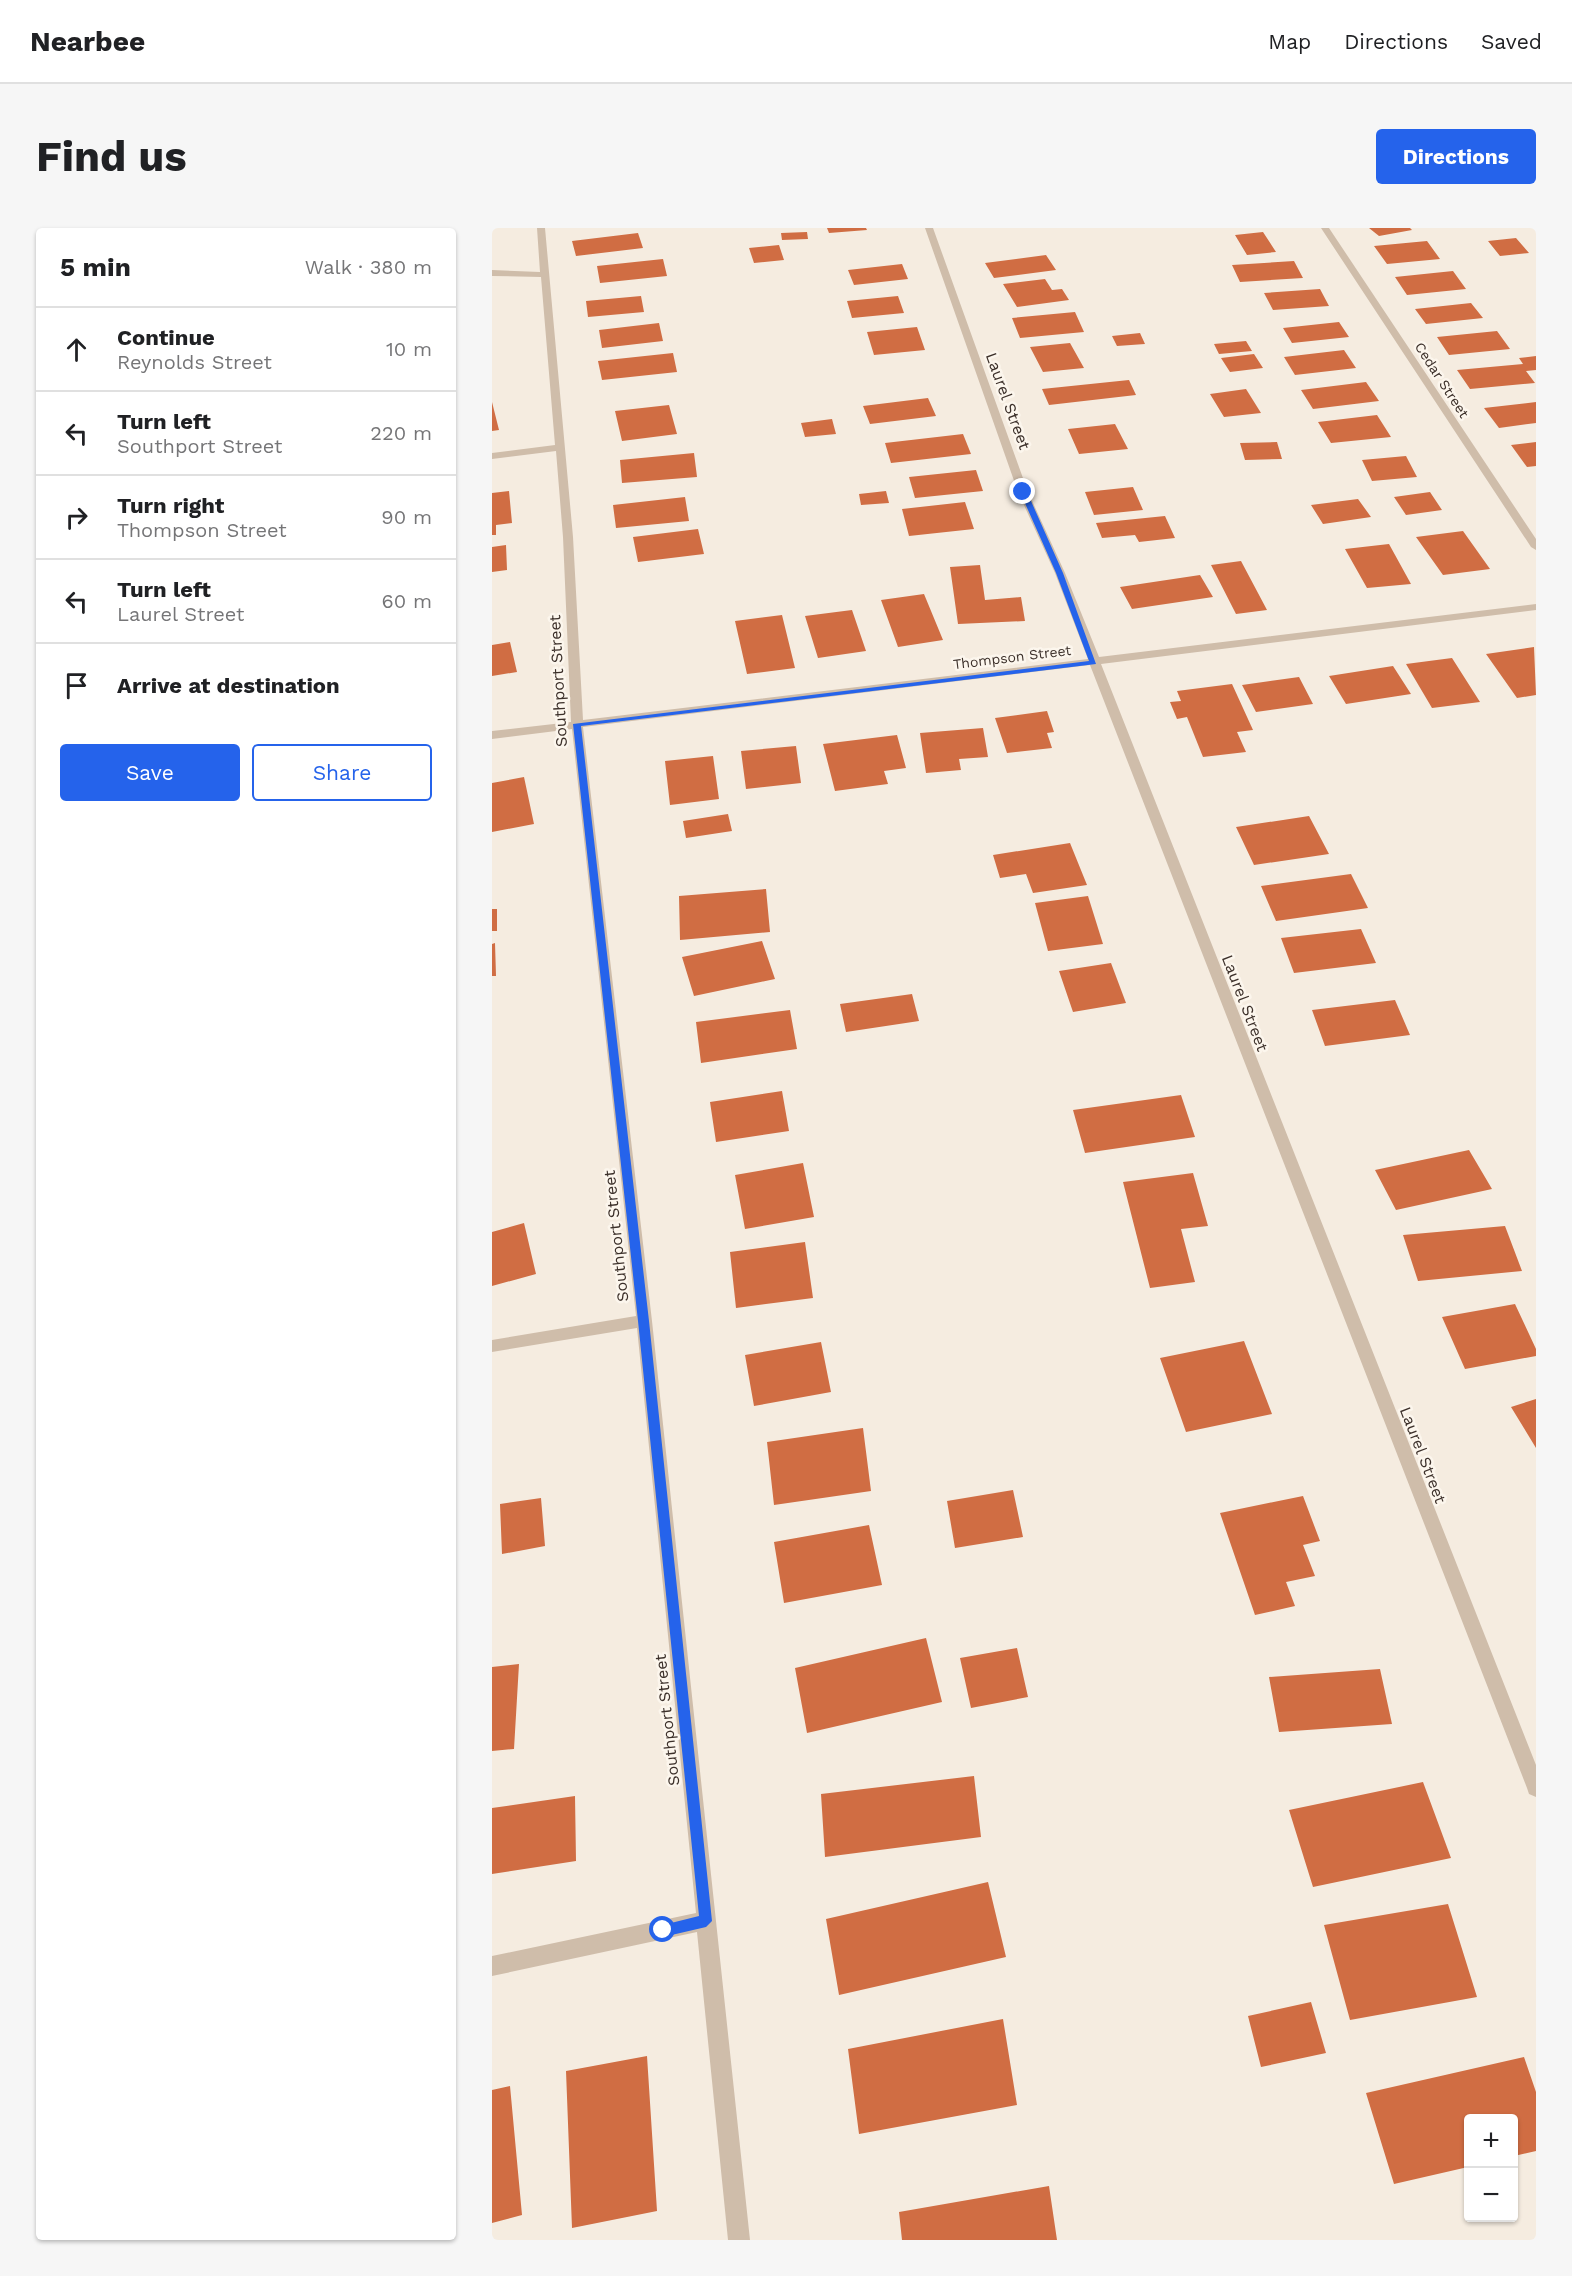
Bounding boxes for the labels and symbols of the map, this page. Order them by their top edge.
street label: Cedar Street [1412,339,1472,421]
street label: Laurel Street [982,350,1034,452]
route end [1009,478,1035,504]
street label: Southport Street [545,614,571,748]
street label: Thompson Street [952,642,1072,672]
street label: Laurel Street [1218,952,1272,1054]
street label: Southport Street [600,1169,632,1303]
street label: Laurel Street [1396,1404,1450,1506]
street label: Southport Street [651,1653,683,1787]
route start [649,1916,675,1942]

